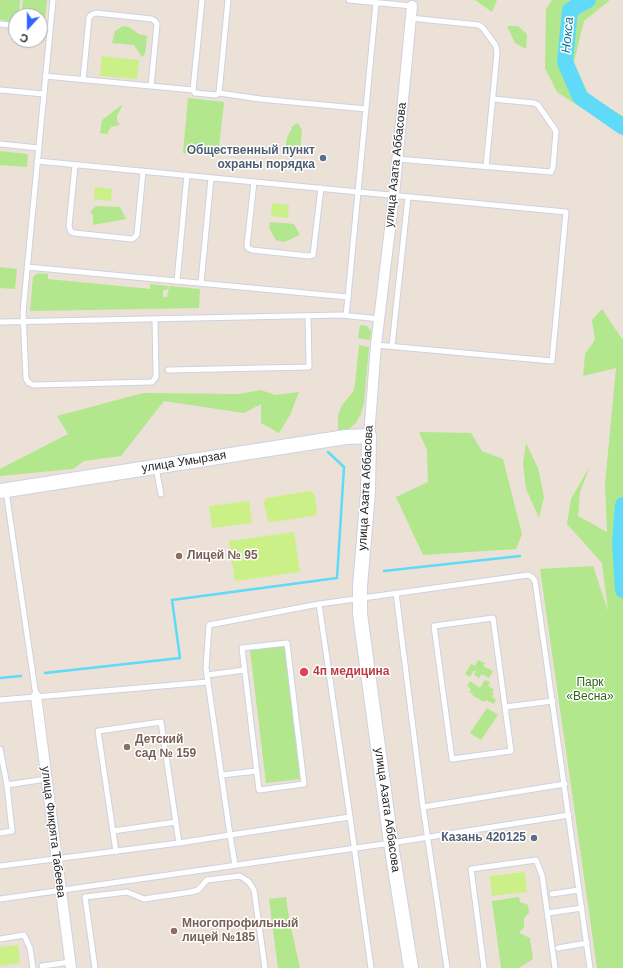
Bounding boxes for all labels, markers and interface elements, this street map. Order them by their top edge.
north arrow [8,8,48,48]
water label: Нокса [559,16,577,54]
text: С [18,31,30,45]
street label: улица Азата Аббасова [382,102,410,228]
place label: Общественный пункт охраны порядка [187,144,315,172]
marker: Общественный пункт охраны порядка [318,153,328,163]
street label: улица Азата Аббасова [356,425,376,551]
street label: улица Умырзая [141,448,227,476]
place label: Лицей № 95 [187,549,258,563]
marker: Лицей № 95 [174,551,184,561]
place label: 4п медицина [313,665,389,679]
marker: 4п медицина [298,666,310,678]
park label: Парк «Весна» [566,676,614,704]
place label: Детский сад № 159 [135,733,196,761]
marker: Детский сад № 159 [122,742,132,752]
street label: улица Азата Аббасова [371,747,403,873]
street label: улица Фикрята Табеева [38,765,68,899]
place label: Казань 420125 [441,831,526,845]
marker: Казань 420125 [529,833,539,843]
place label: Многопрофильный лицей №185 [182,917,298,945]
marker: Многопрофильный лицей №185 [169,926,179,936]

